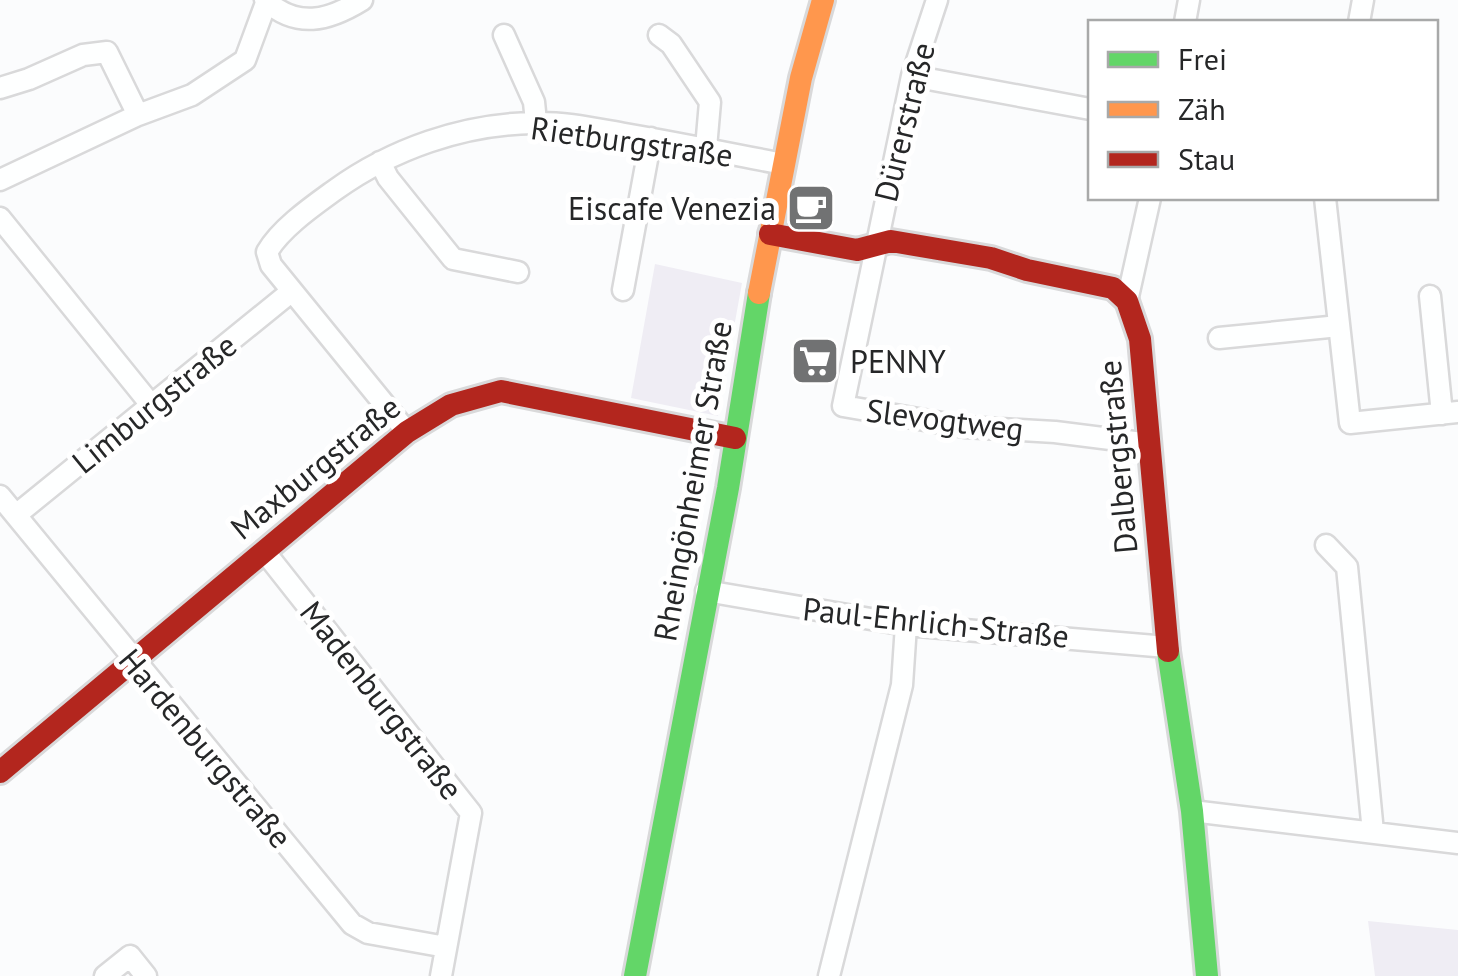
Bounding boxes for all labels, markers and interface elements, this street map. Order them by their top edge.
legend [1088,20,1438,200]
street label: Dürerstraße [864,38,944,206]
text: Frei [1178,39,1227,78]
text: Zäh [1178,89,1226,128]
street label: Rietburgstraße [528,106,736,176]
text: Stau [1178,139,1235,178]
cafe icon: Eiscafe Venezia [785,182,837,234]
place label: Eiscafe Venezia [568,187,776,229]
street label: Rheingönheimer Straße [643,318,741,644]
street label: Limburgstraße [63,324,245,482]
supermarket icon: PENNY [789,335,841,387]
place label: PENNY [850,340,946,382]
street label: Dalbergstraße [1088,359,1146,555]
street label: Maxburgstraße [222,386,408,548]
street label: Slevogtweg [864,389,1026,449]
street label: Paul-Ehrlich-Straße [801,587,1071,657]
street label: Madenburgstraße [291,592,473,808]
street label: Hardenburgstraße [110,639,302,857]

